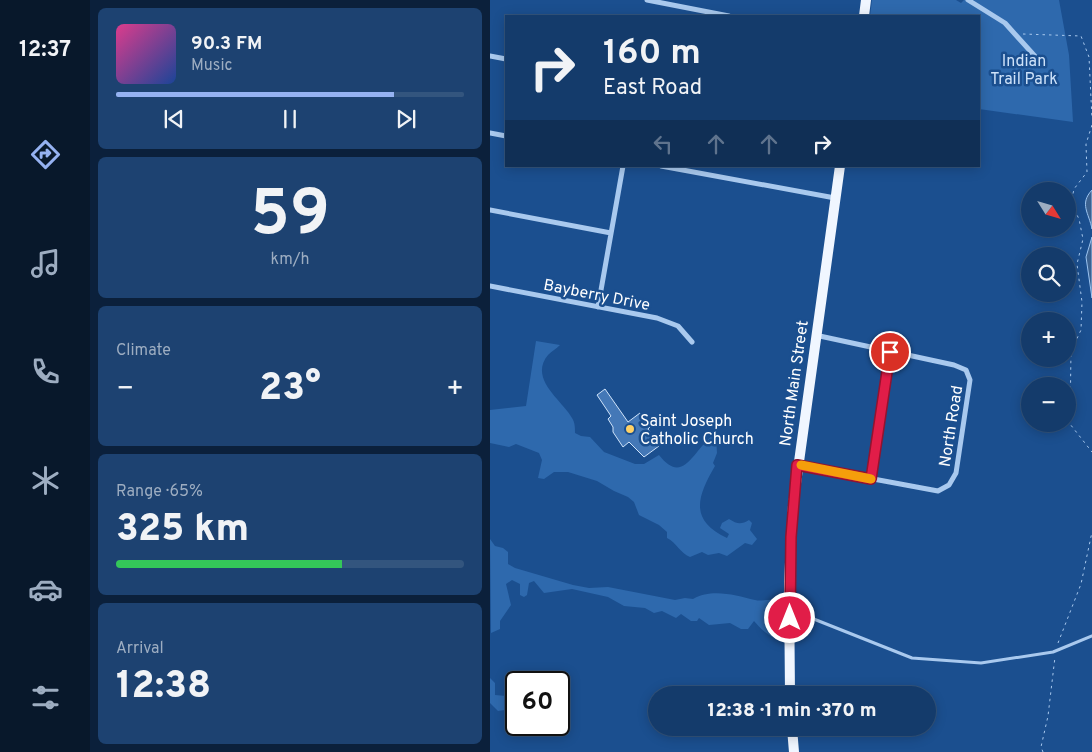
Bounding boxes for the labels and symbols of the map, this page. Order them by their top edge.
park label: Indian Trail Park [990,52,1058,90]
north arrow [1021,182,1076,238]
street label: Bayberry Drive [542,276,652,316]
street label: North Main Street [776,319,814,447]
pin [869,331,911,373]
street label: North Road [936,384,968,468]
place label: Saint Joseph Catholic Church [640,412,754,450]
marker: Saint Joseph Catholic Church [624,423,636,435]
position arrow [763,591,815,643]
speed limit sign: 60 [505,671,570,736]

